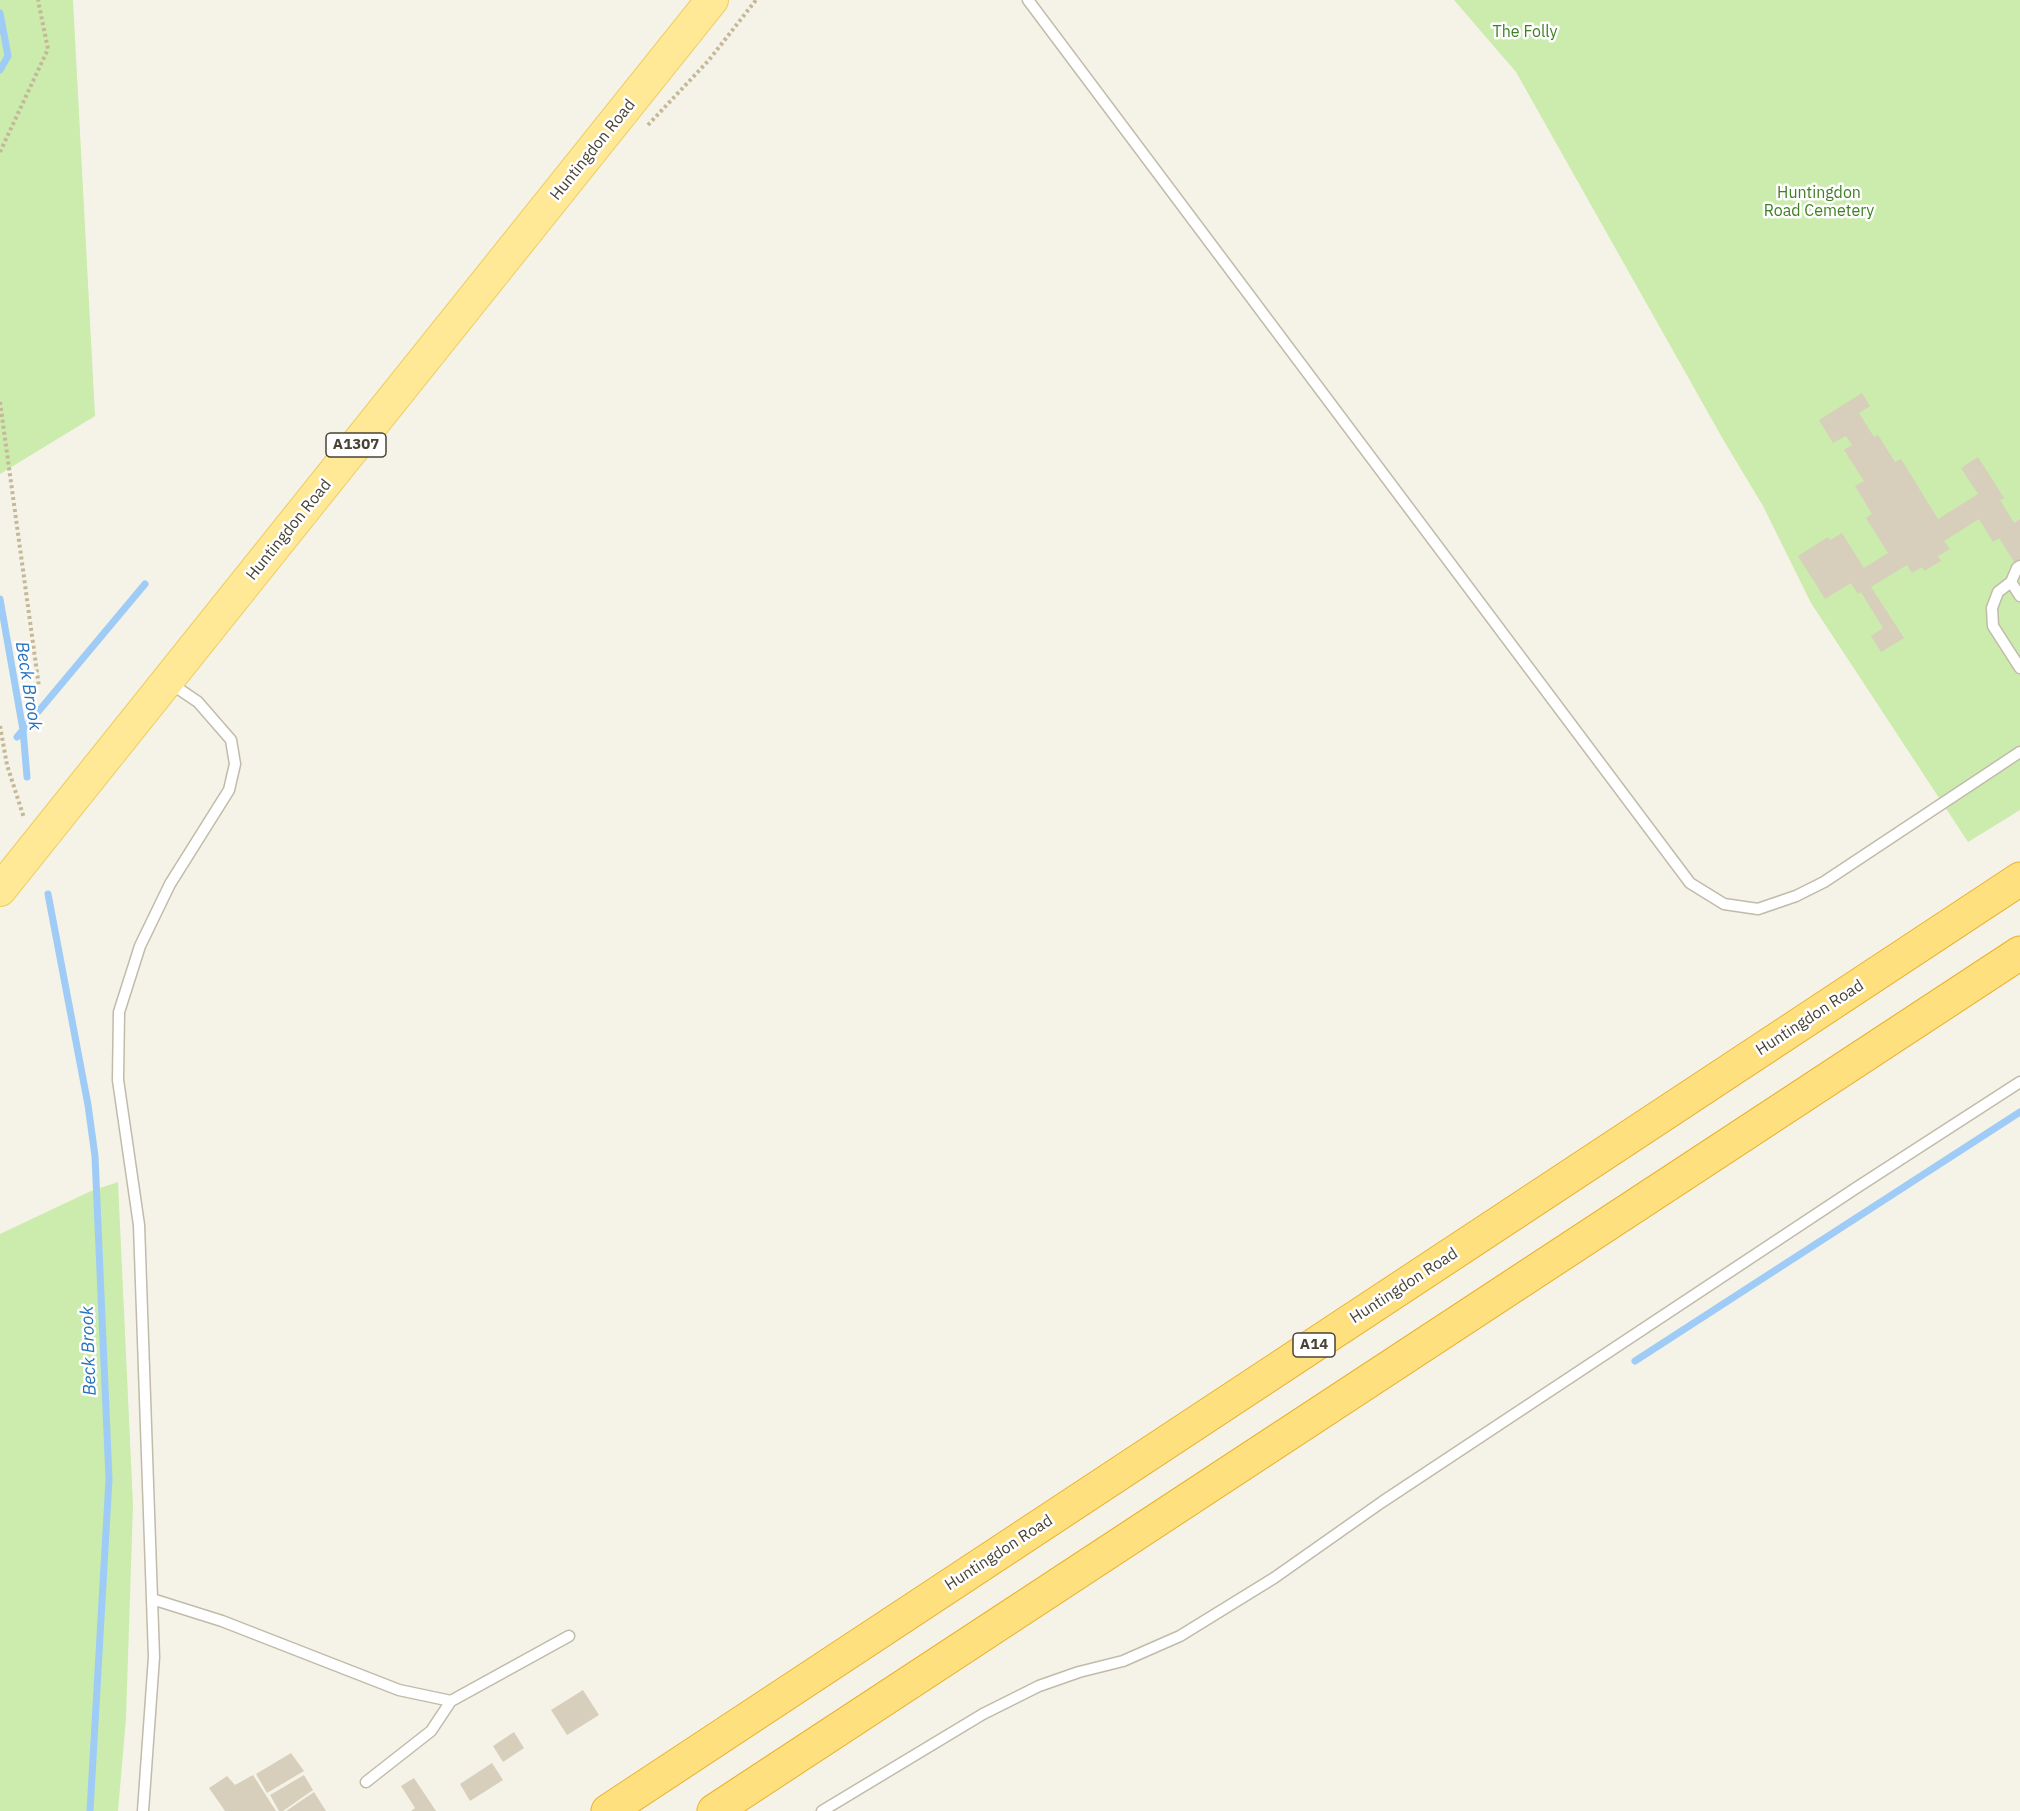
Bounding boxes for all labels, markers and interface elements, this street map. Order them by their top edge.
park label: The Folly [1493,22,1557,42]
street label: Huntingdon Road [546,96,640,204]
park label: Huntingdon Road Cemetery [1764,183,1874,221]
road number: A1307 [326,433,386,457]
street label: Huntingdon Road [242,476,336,584]
water label: Beck Brook [10,640,46,732]
street label: Huntingdon Road [1753,976,1867,1060]
street label: Huntingdon Road [1347,1244,1461,1328]
water label: Beck Brook [77,1306,101,1396]
road number: A14 [1293,1333,1335,1357]
street label: Huntingdon Road [942,1511,1056,1595]

